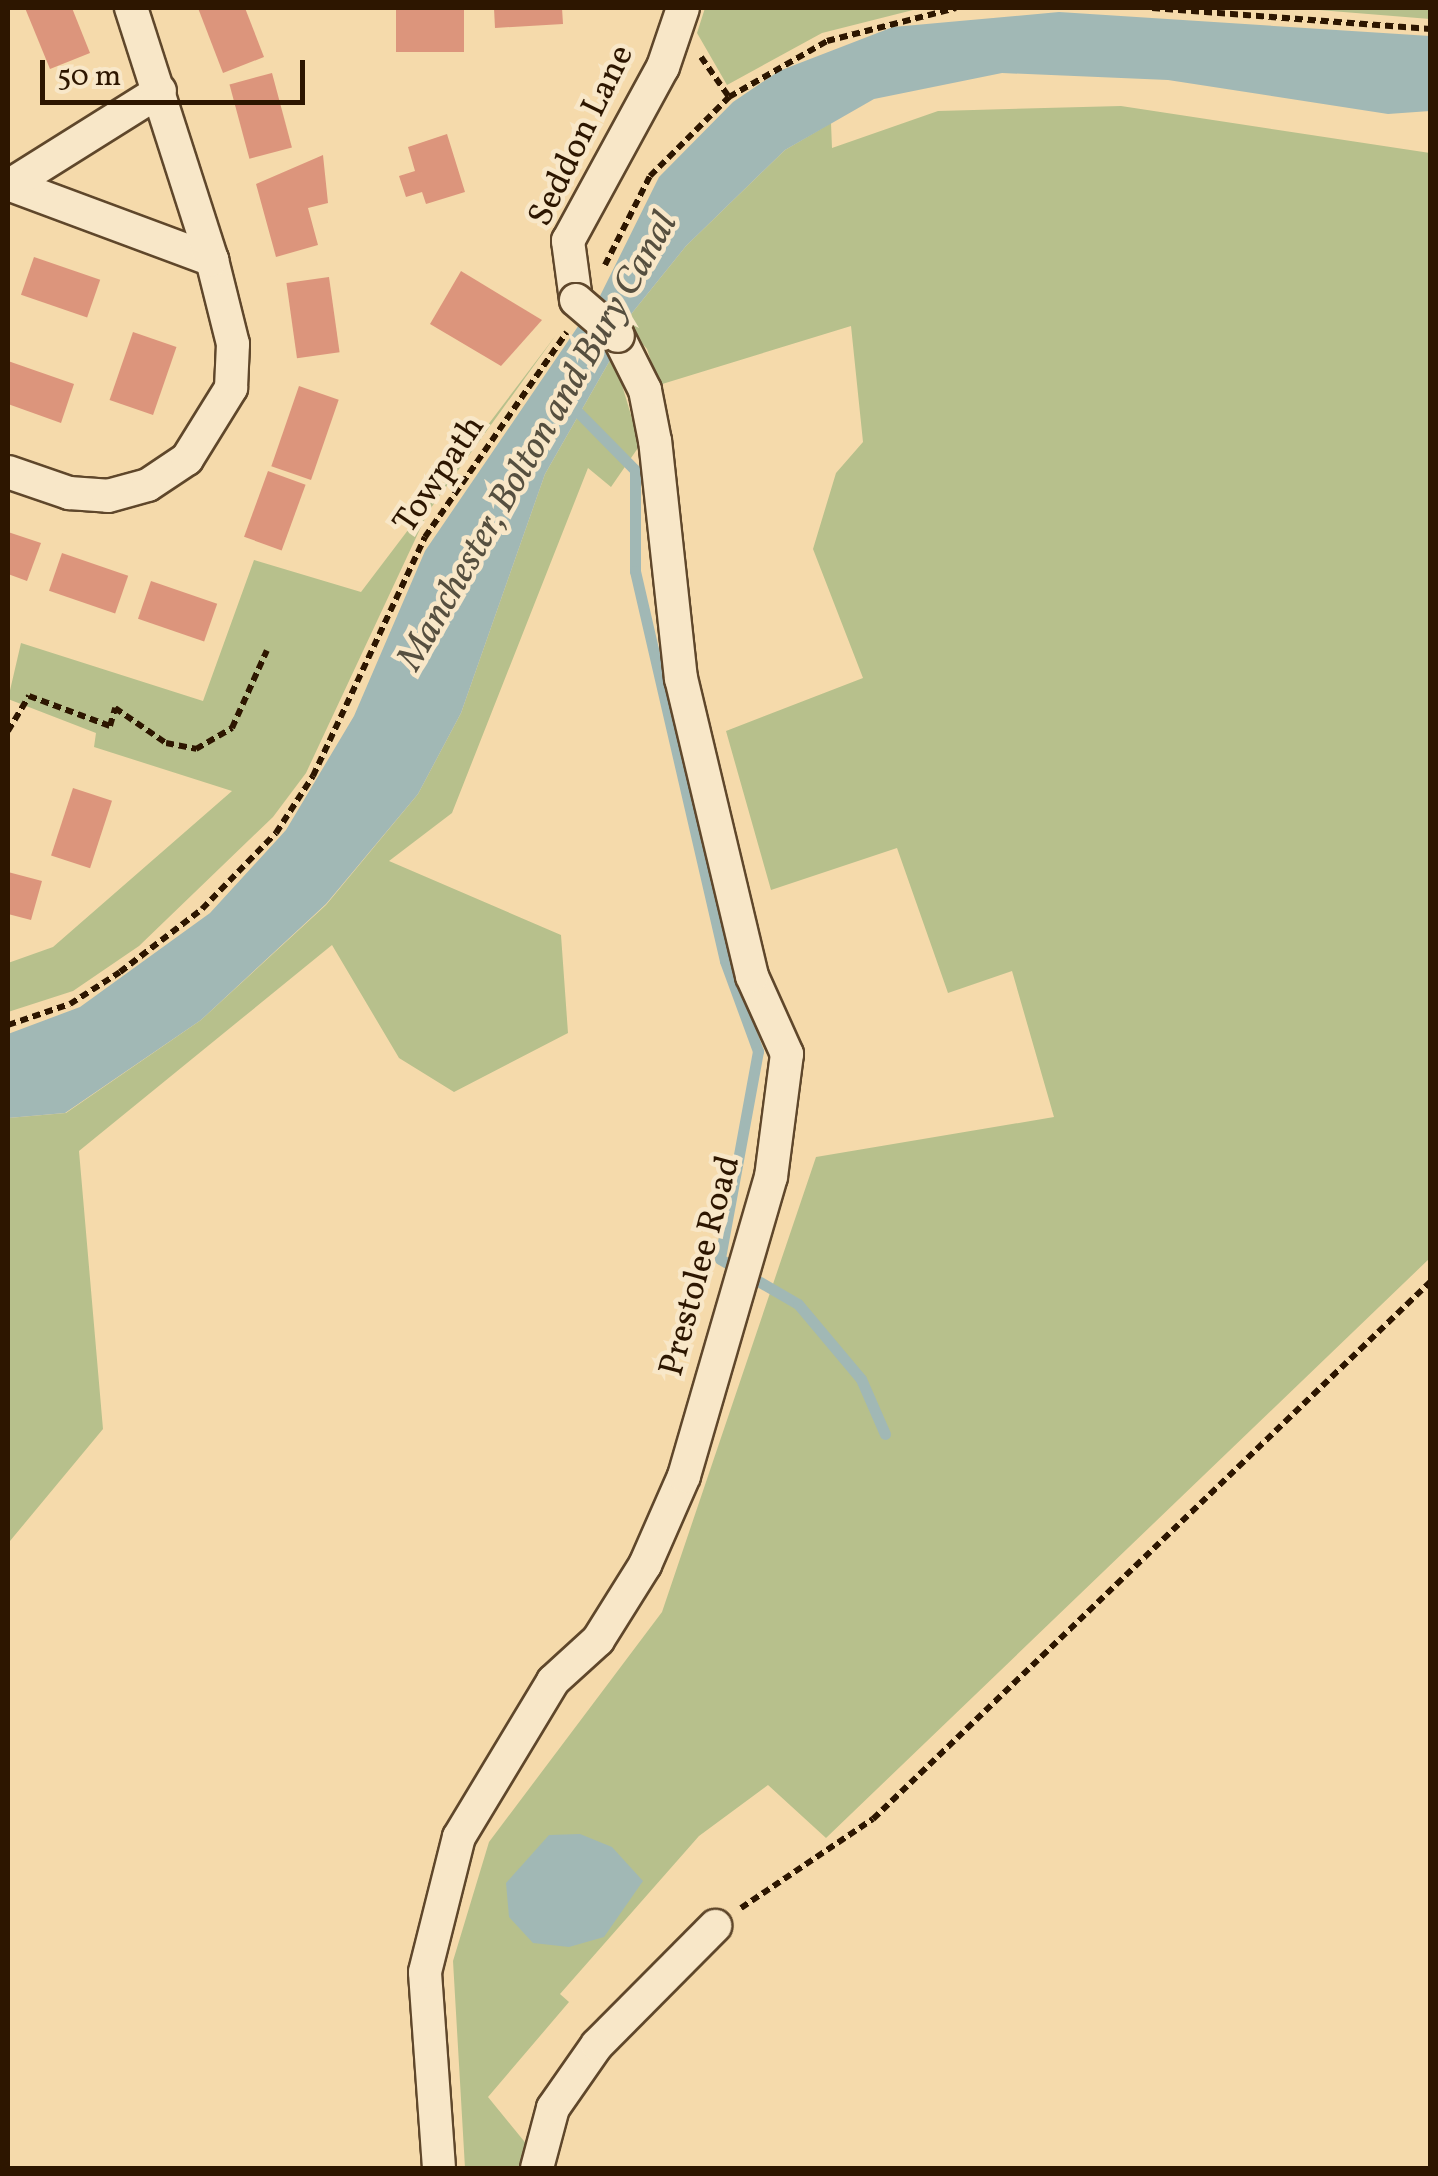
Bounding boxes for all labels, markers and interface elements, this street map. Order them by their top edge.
street label: Seddon Lane [520,39,644,233]
scale bar [45,40,310,102]
text: 50 m [57,56,121,98]
water label: Manchester, Bolton and Bury Canal [389,205,689,679]
street label: Towpath [385,408,495,542]
street label: Prestolee Road [651,1151,751,1381]

